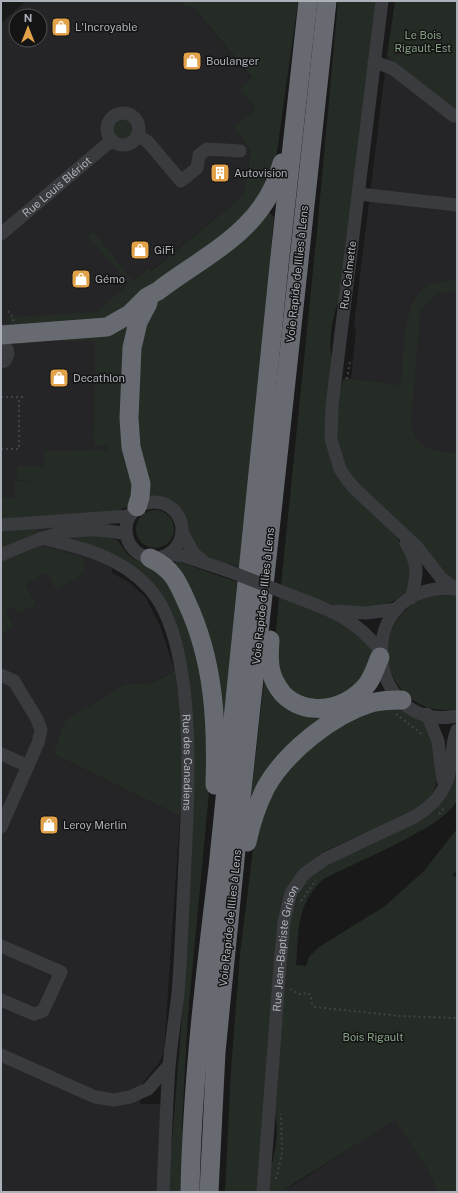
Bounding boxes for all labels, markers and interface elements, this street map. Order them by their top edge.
north arrow [8,8,48,48]
text: N [24,12,32,24]
shop icon: L'Incroyable [50,16,72,38]
place label: L'Incroyable [75,21,138,33]
park label: Le Bois Rigault-Est [395,29,451,54]
shop icon: Boulanger [181,50,203,72]
place label: Boulanger [206,55,259,67]
street label: Rue Louis Blériot [20,154,94,219]
building icon: Autovision [209,162,231,184]
place label: Autovision [234,167,287,179]
street label: Voie Rapide de Illies à Lens [284,204,310,343]
shop icon: GiFi [129,239,151,261]
street label: Rue Calmette [338,240,358,310]
place label: GiFi [154,244,174,256]
shop icon: Gémo [70,268,92,290]
place label: Gémo [95,273,125,285]
shop icon: Decathlon [48,367,70,389]
place label: Decathlon [73,372,125,384]
street label: Voie Rapide de Illies à Lens [250,526,276,665]
street label: Rue des Canadiens [180,714,194,812]
shop icon: Leroy Merlin [38,814,60,836]
place label: Leroy Merlin [63,819,127,831]
street label: Voie Rapide de Illies à Lens [217,848,243,987]
street label: Rue Jean-Baptiste Grison [271,883,301,1012]
park label: Bois Rigault [342,1031,404,1043]

